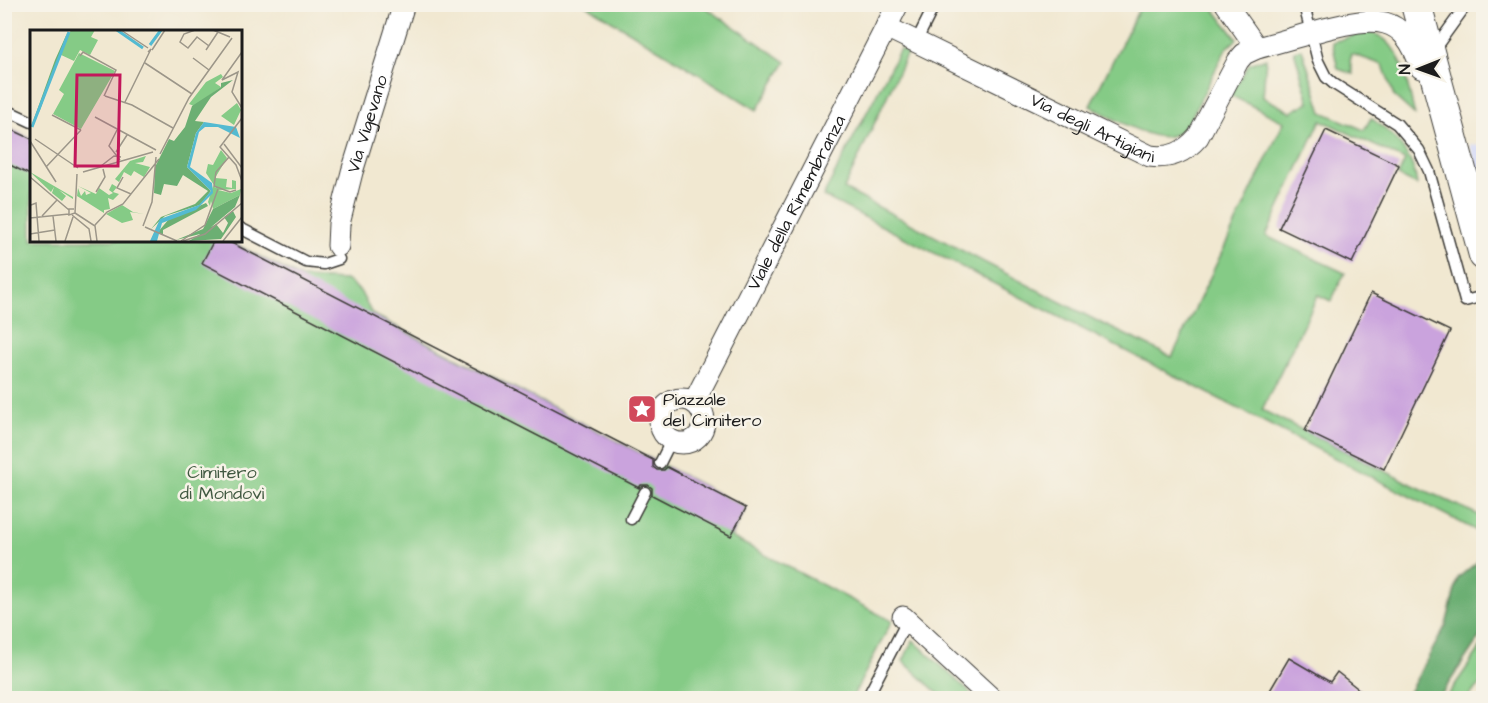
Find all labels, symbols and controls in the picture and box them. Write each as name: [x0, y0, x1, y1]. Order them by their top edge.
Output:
inset map: [30, 30, 242, 242]
north arrow: [1389, 39, 1449, 99]
text: N: [1394, 64, 1416, 74]
street label: Via Vigevano: [340, 72, 394, 176]
street label: Via degli Artigiani: [1026, 87, 1157, 169]
street label: Viale della Rimembranza: [741, 111, 852, 295]
place label: Piazzale del Cimitero: [663, 387, 761, 433]
place icon: Piazzale del Cimitero: [626, 393, 658, 425]
park label: Cimitero di Mondovì: [180, 460, 265, 506]

